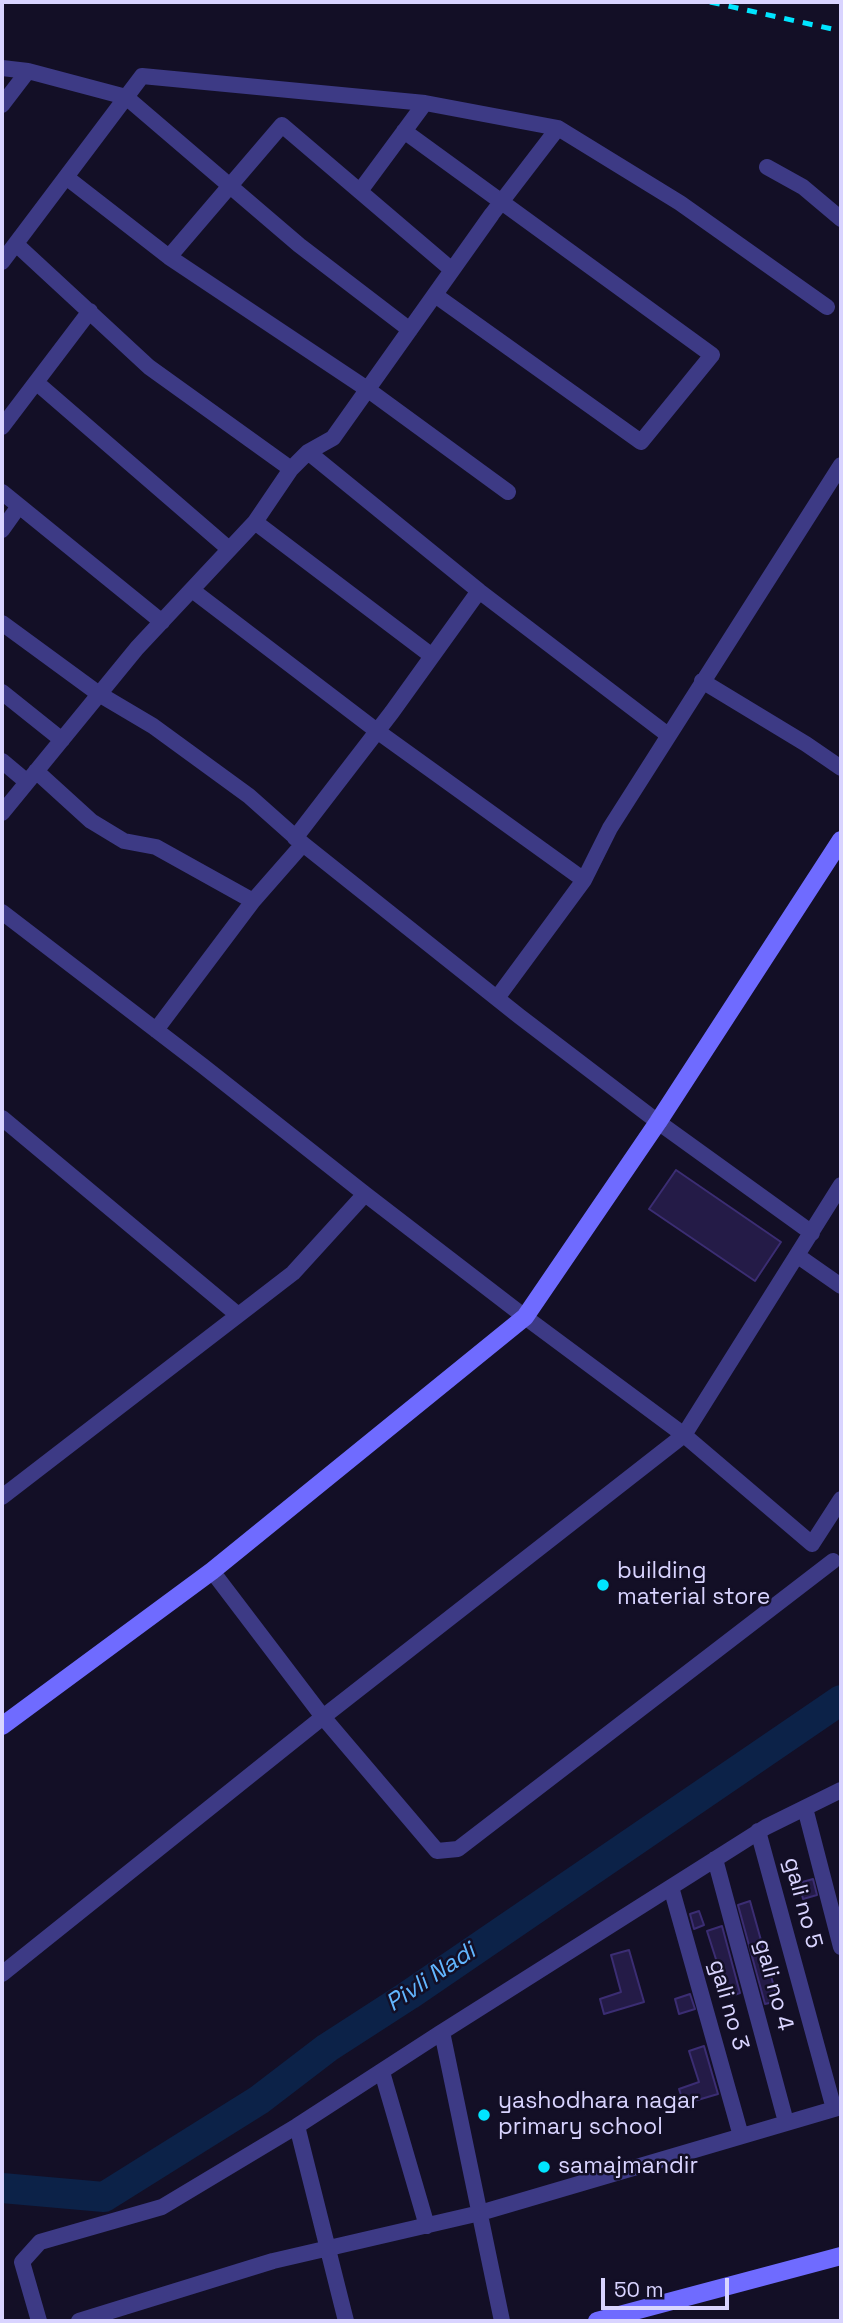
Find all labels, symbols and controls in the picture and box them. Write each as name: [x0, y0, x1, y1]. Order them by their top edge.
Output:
place label: building material store: [617, 1558, 770, 1612]
marker: building material store: [595, 1577, 611, 1593]
street label: gali no 5: [777, 1854, 827, 1952]
street label: gali no 4: [748, 1936, 798, 2034]
water label: Pivli Nadi: [381, 1938, 481, 2018]
street label: gali no 3: [702, 1956, 754, 2054]
place label: yashodhara nagar primary school: [498, 2088, 699, 2142]
marker: yashodhara nagar primary school: [476, 2107, 492, 2123]
place label: samajmandir: [558, 2153, 698, 2181]
marker: samajmandir: [536, 2159, 552, 2175]
scale bar: [605, 2264, 733, 2308]
text: 50 m: [614, 2276, 664, 2303]

